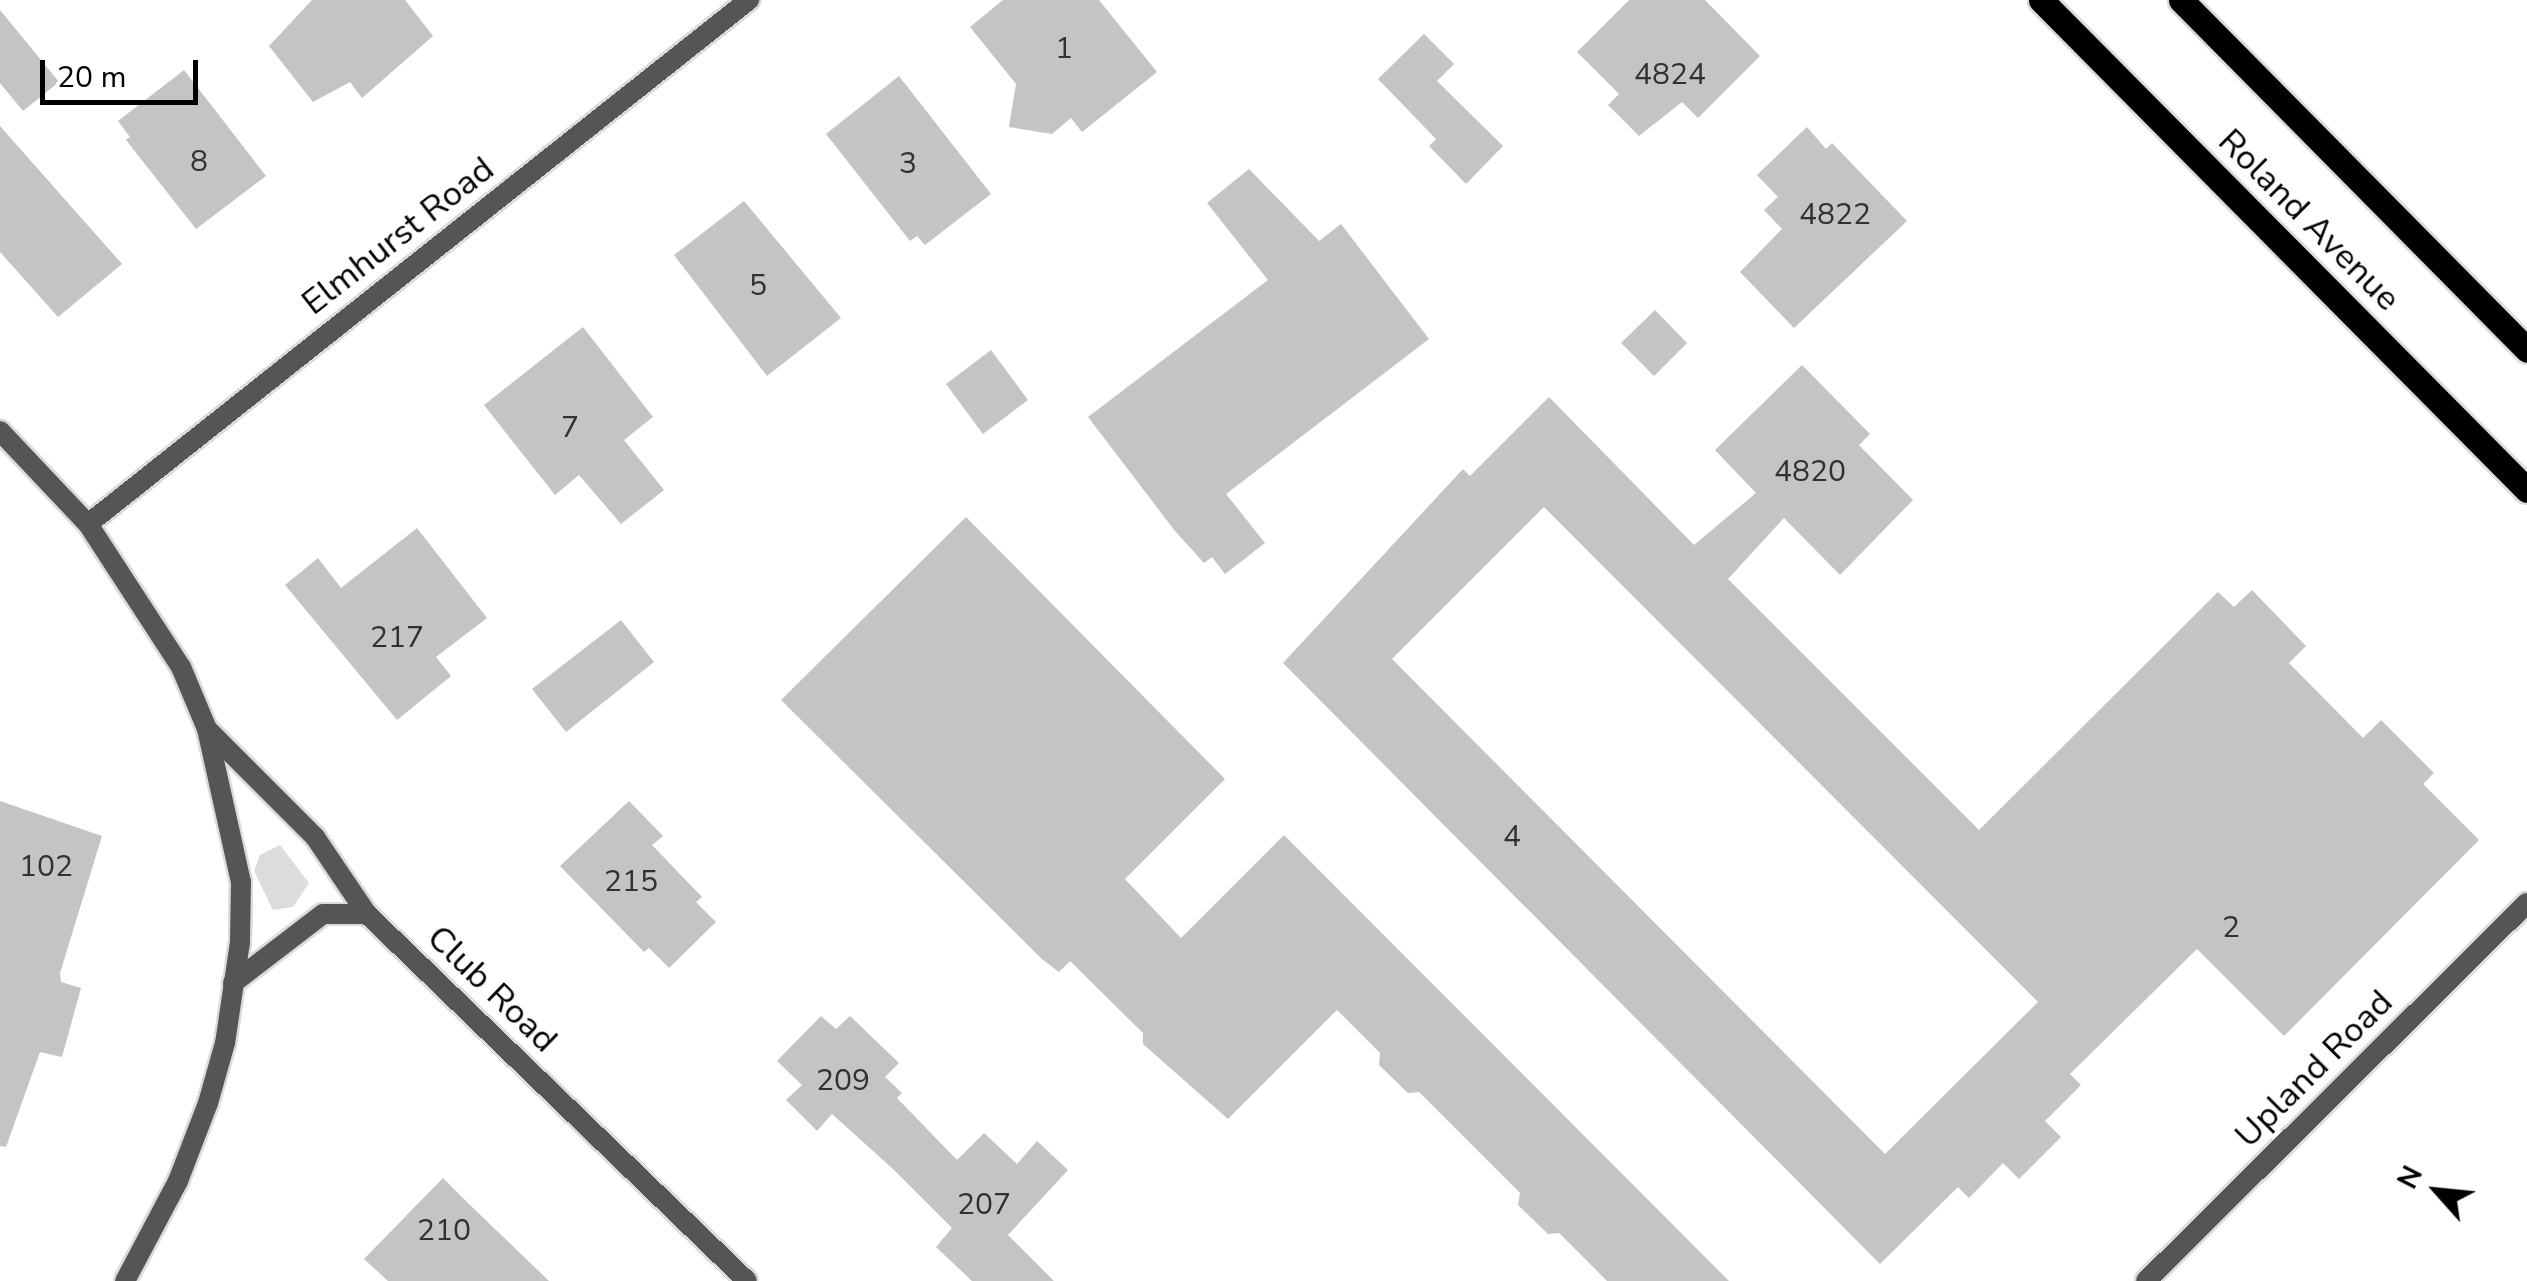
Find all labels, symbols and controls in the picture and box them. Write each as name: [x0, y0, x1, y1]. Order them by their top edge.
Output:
house number: 1: [1055, 31, 1073, 67]
scale bar: [45, 40, 202, 102]
text: 20 m: [57, 57, 126, 98]
house number: 4824: [1634, 57, 1706, 93]
street label: Roland Avenue: [2209, 120, 2409, 320]
house number: 8: [190, 144, 208, 180]
house number: 3: [899, 146, 917, 182]
street label: Elmhurst Road: [294, 148, 502, 324]
house number: 4822: [1799, 197, 1871, 233]
house number: 5: [749, 268, 767, 304]
house number: 7: [561, 410, 579, 446]
house number: 4820: [1774, 454, 1846, 490]
house number: 217: [370, 620, 424, 656]
house number: 4: [1503, 819, 1521, 855]
house number: 102: [19, 849, 73, 885]
house number: 215: [604, 864, 658, 900]
house number: 2: [2222, 910, 2240, 946]
street label: Club Road: [418, 917, 566, 1061]
street label: Upland Road: [2226, 981, 2402, 1157]
house number: 209: [816, 1063, 870, 1099]
north arrow: [2387, 1141, 2487, 1241]
text: N: [2389, 1159, 2432, 1195]
house number: 207: [957, 1187, 1011, 1223]
house number: 210: [417, 1213, 471, 1249]

